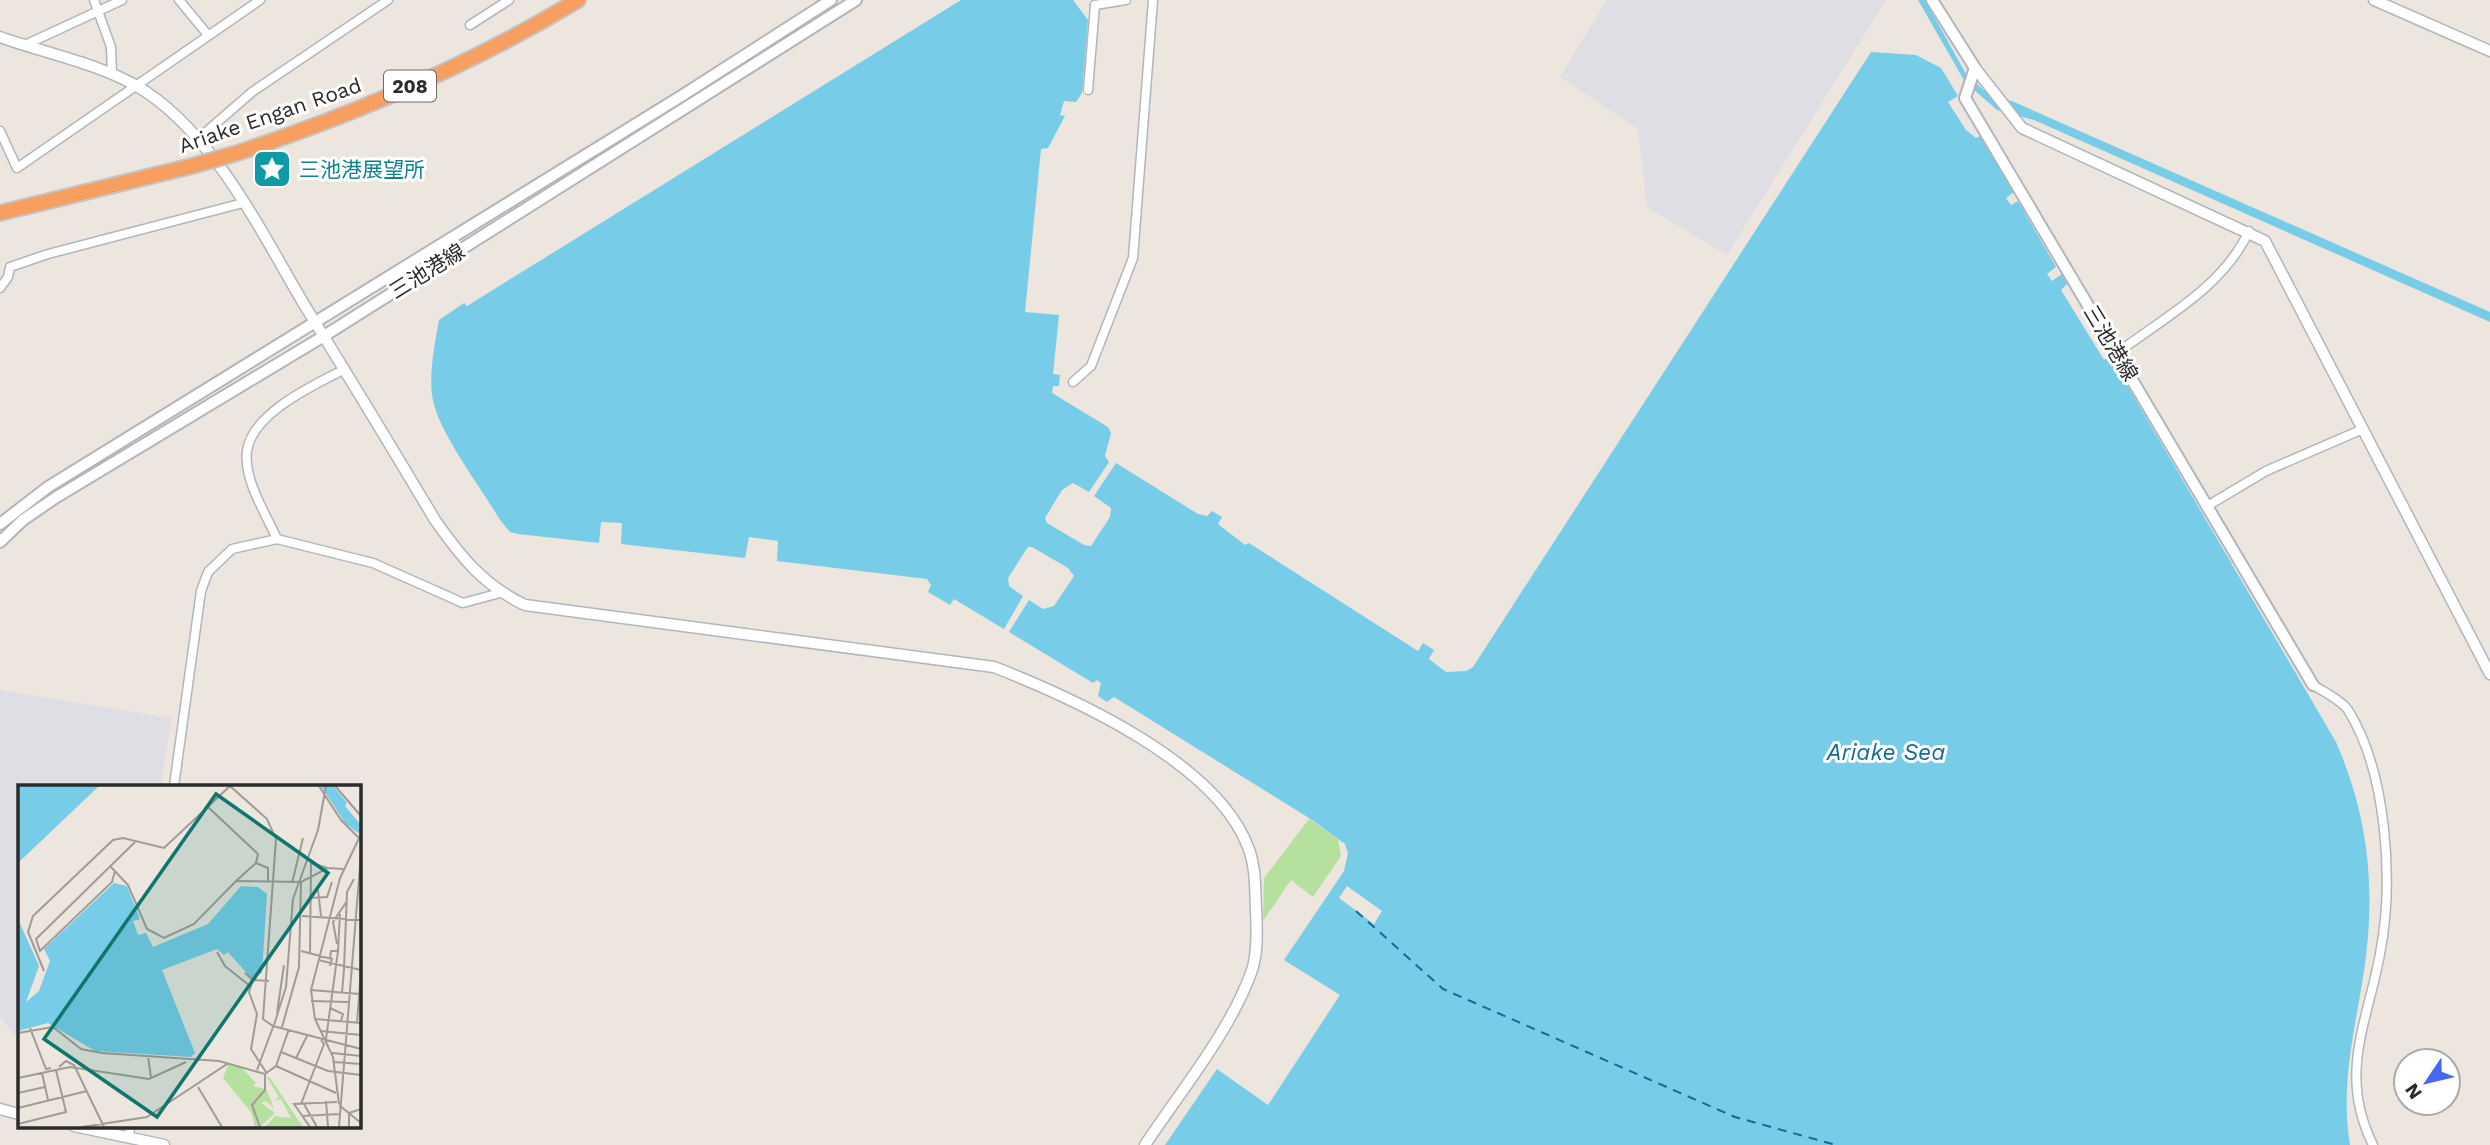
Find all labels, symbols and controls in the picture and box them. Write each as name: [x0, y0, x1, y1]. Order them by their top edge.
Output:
road number: 208: [384, 71, 436, 102]
street label: Ariake Engan Road: [175, 72, 365, 158]
place icon: 三池港展望所: [251, 148, 293, 190]
place label: 三池港展望所: [299, 157, 425, 182]
street label: 三池港線: [385, 238, 469, 304]
street label: 三池港線: [2079, 301, 2143, 385]
water label: Ariake Sea: [1826, 739, 1945, 766]
inset map: [18, 785, 360, 1128]
north arrow: [2392, 1047, 2462, 1117]
text: N: [2400, 1079, 2427, 1104]

